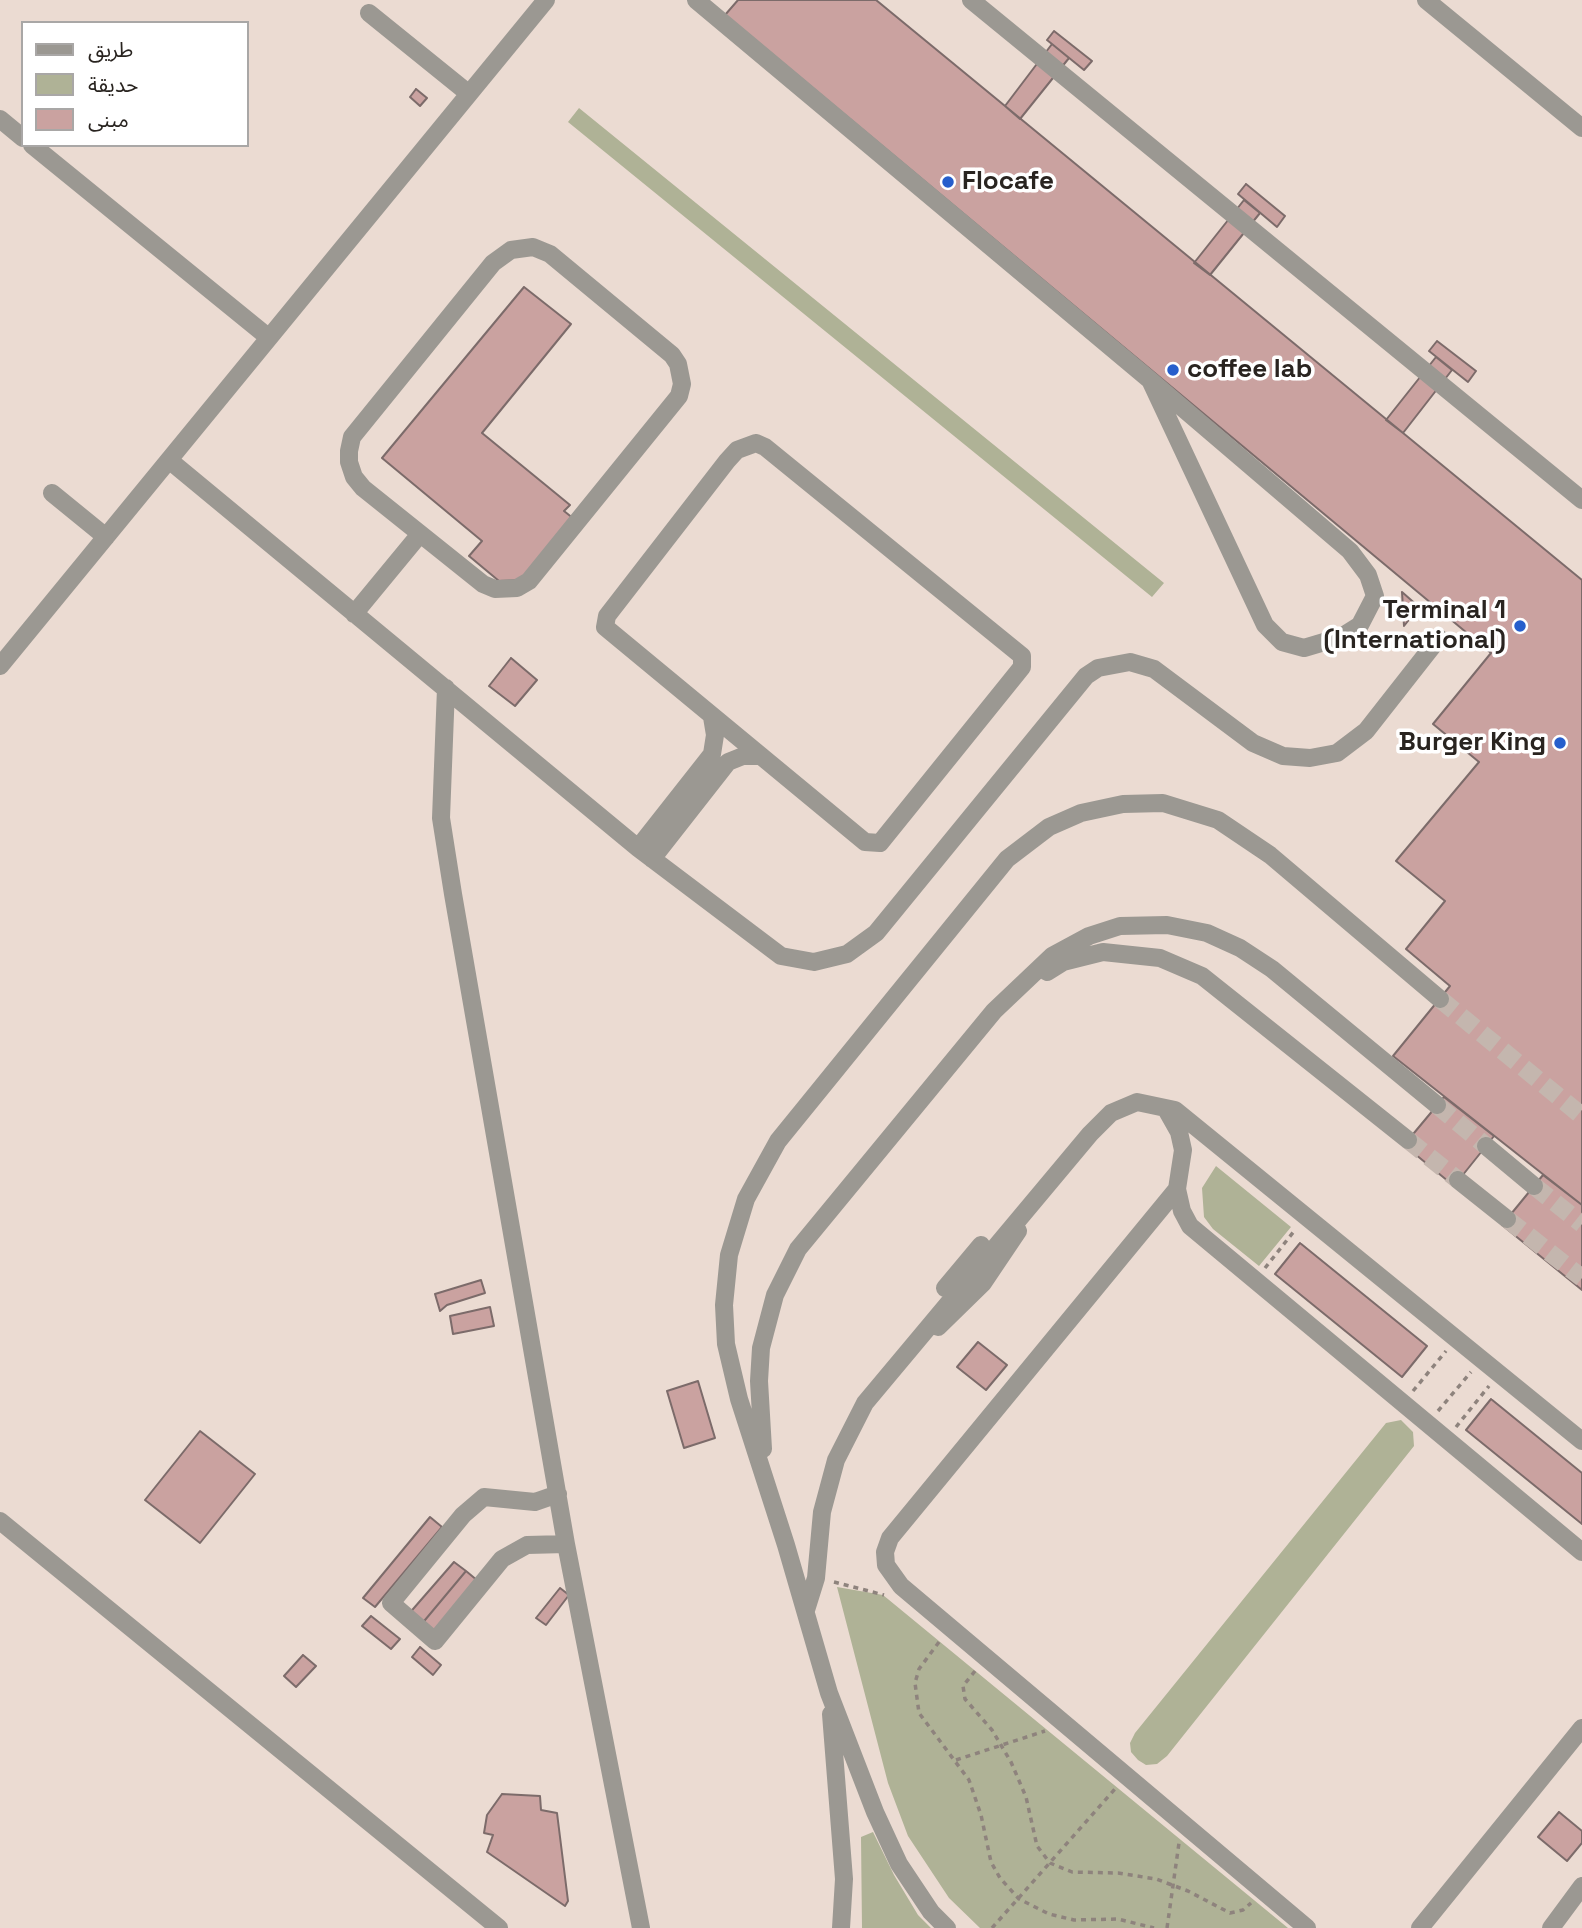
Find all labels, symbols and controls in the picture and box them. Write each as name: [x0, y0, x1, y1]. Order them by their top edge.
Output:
legend: [21, 21, 248, 147]
text: طريق: [88, 36, 133, 63]
text: حديقة: [88, 71, 138, 98]
text: مبنى: [88, 106, 129, 133]
place label: Flocafe: [962, 166, 1054, 198]
marker: Flocafe: [940, 174, 956, 190]
place label: coffee lab: [1187, 354, 1312, 386]
marker: coffee lab: [1165, 362, 1181, 378]
place label: Terminal 1 (International): [1324, 595, 1506, 656]
marker: Terminal 1 (International): [1512, 618, 1528, 634]
place label: Burger King: [1399, 727, 1546, 759]
marker: Burger King: [1552, 735, 1568, 751]

